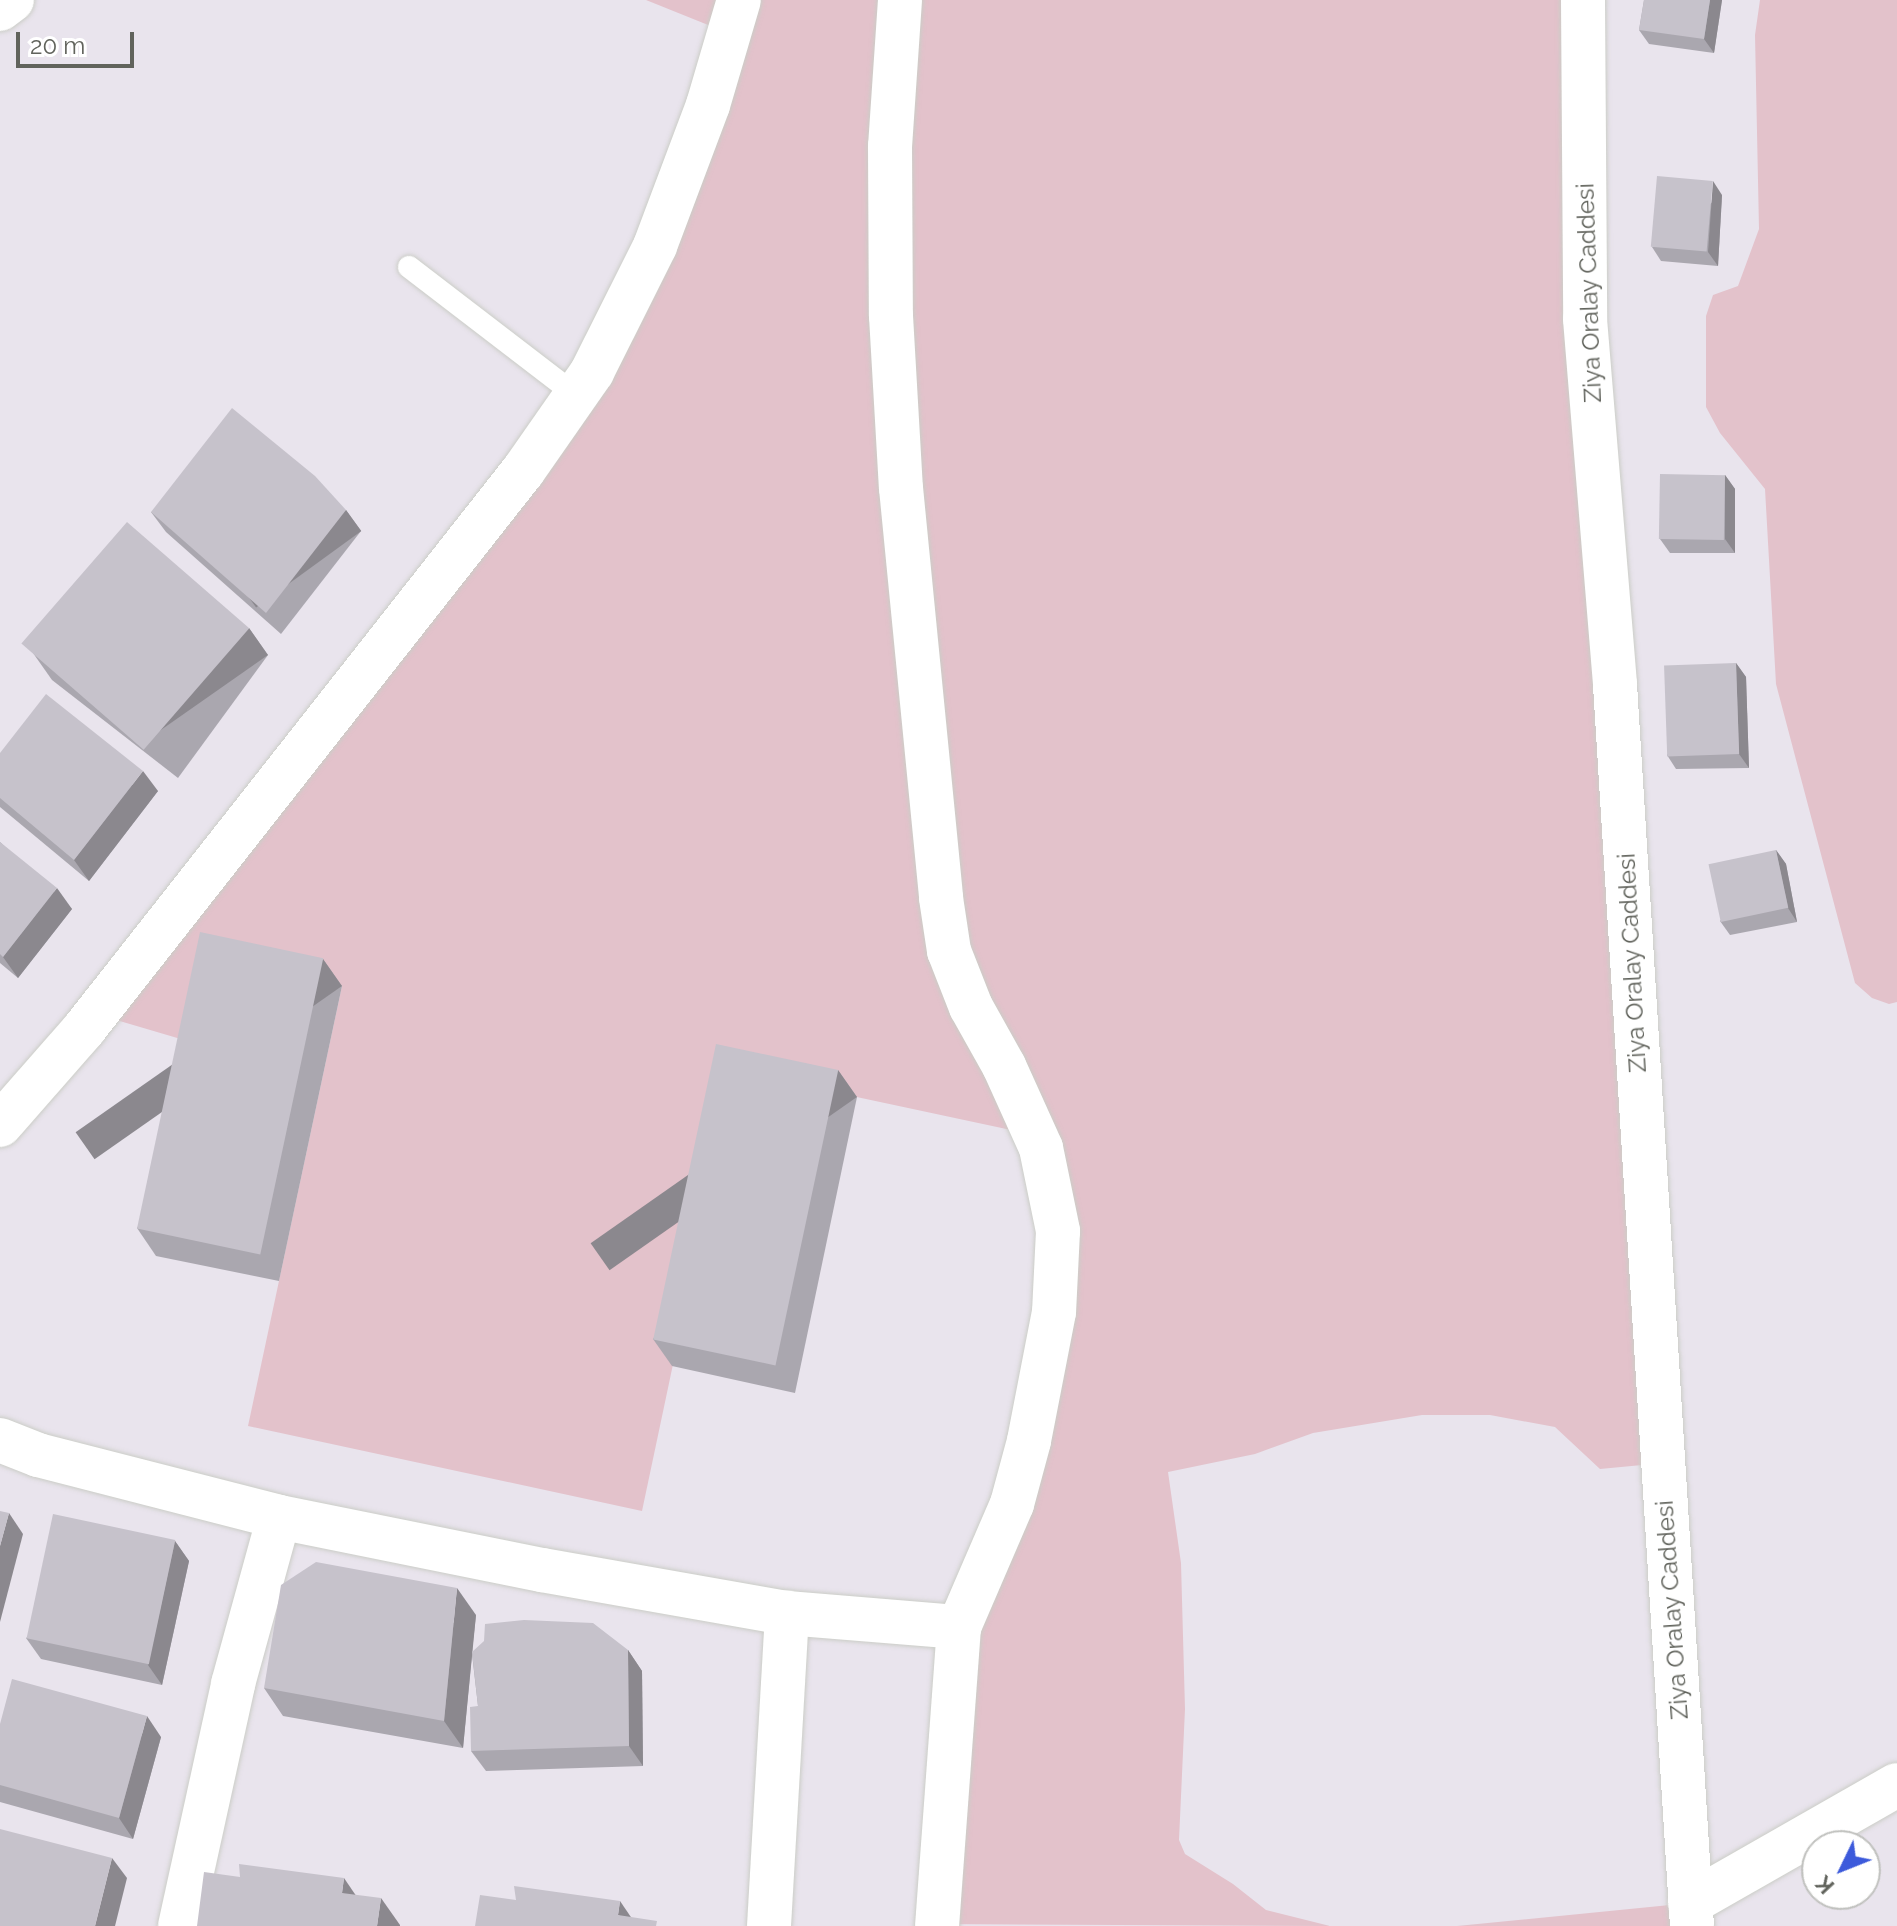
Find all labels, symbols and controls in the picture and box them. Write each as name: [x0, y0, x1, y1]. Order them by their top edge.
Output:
scale bar: [20, 16, 138, 66]
text: 20 m: [30, 31, 85, 60]
street label: Ziya Oralay Caddesi: [1571, 182, 1607, 404]
street label: Ziya Oralay Caddesi: [1612, 852, 1652, 1074]
street label: Ziya Oralay Caddesi: [1650, 1499, 1694, 1721]
north arrow: [1801, 1830, 1881, 1910]
text: K: [1810, 1871, 1839, 1899]

